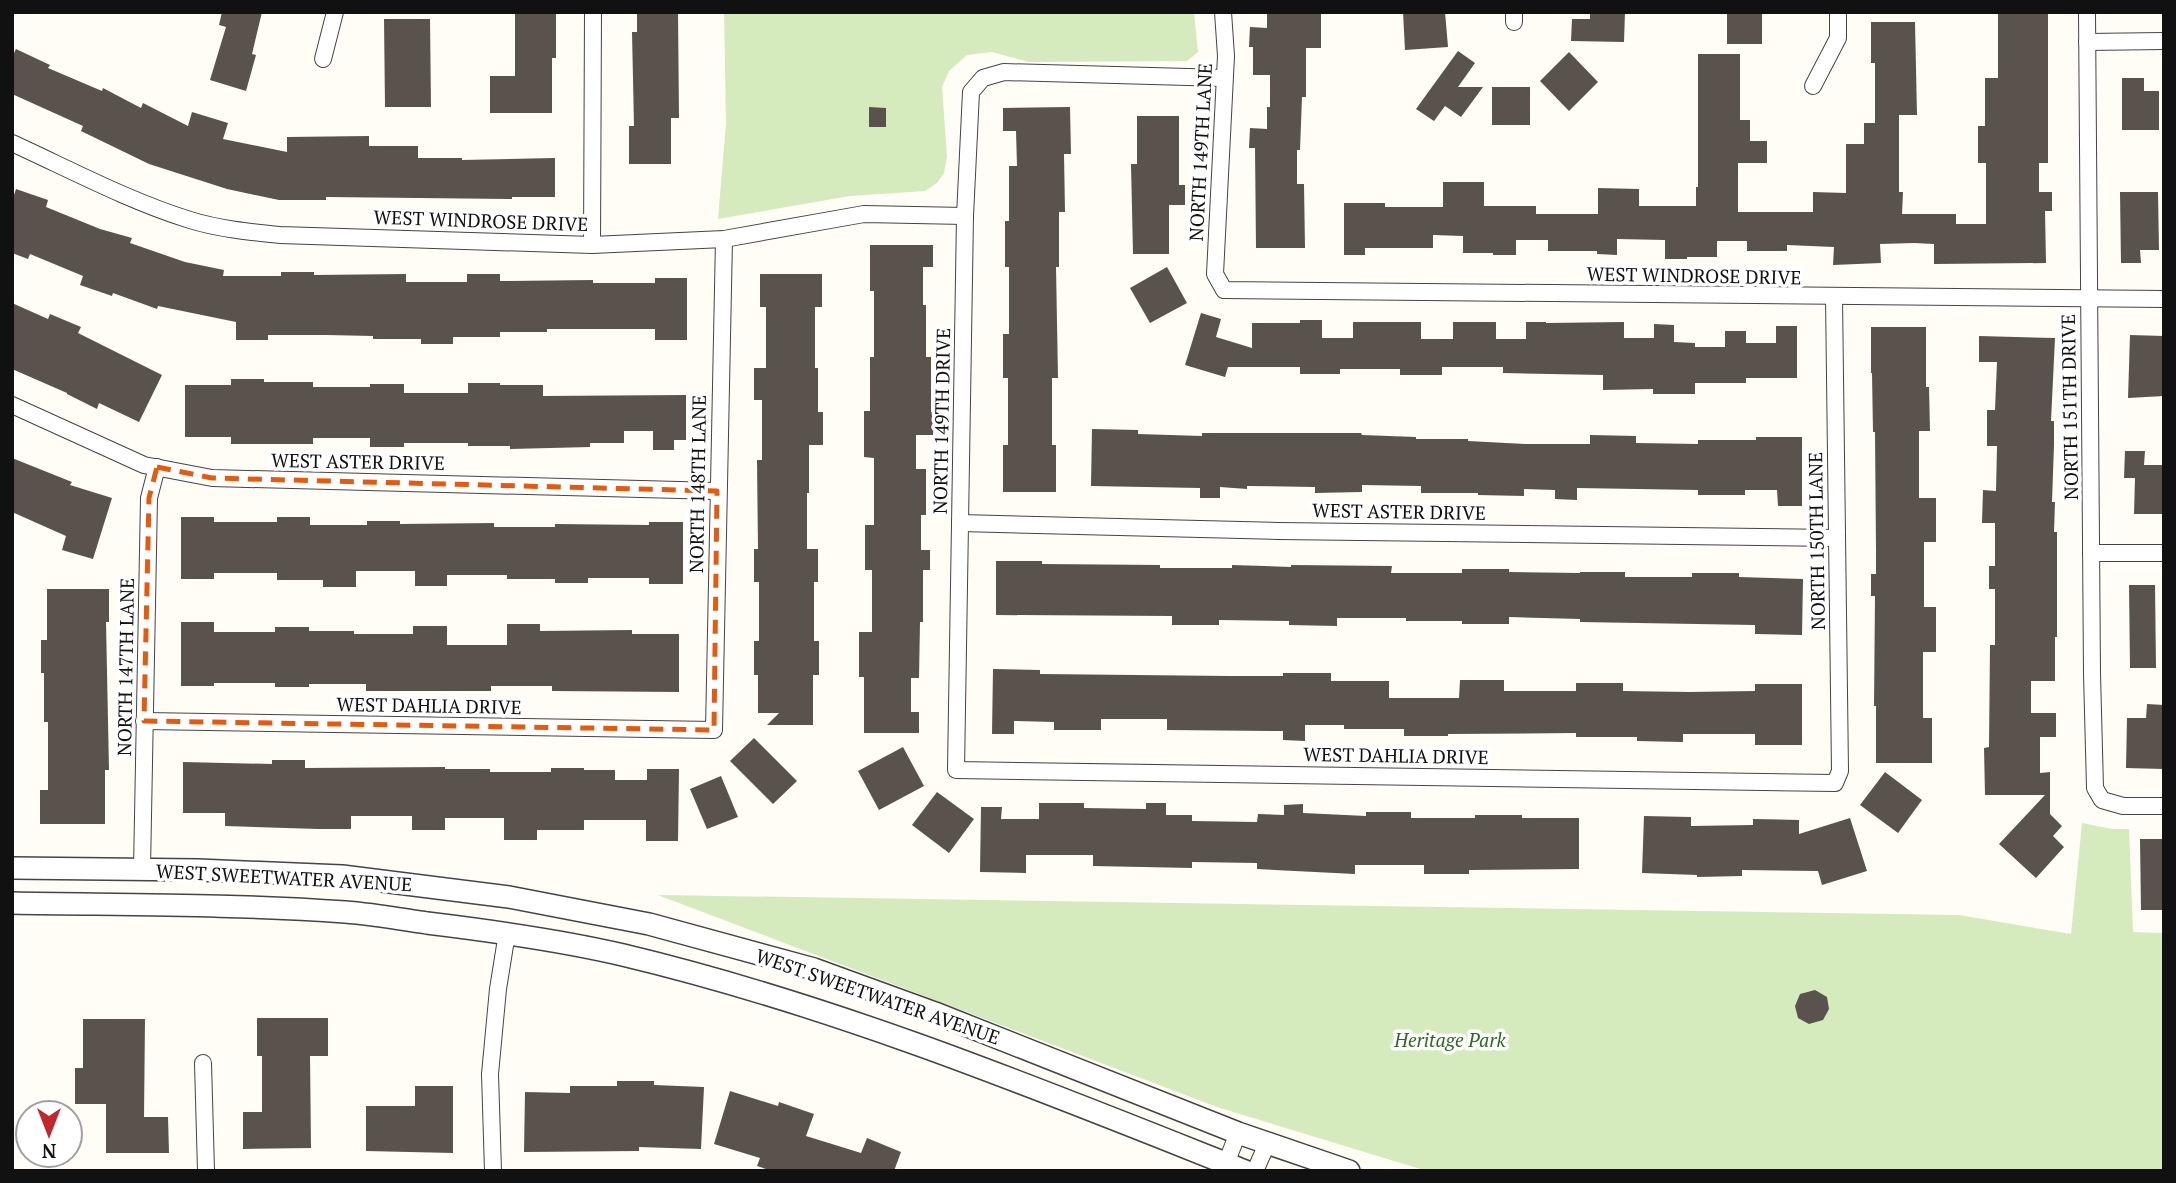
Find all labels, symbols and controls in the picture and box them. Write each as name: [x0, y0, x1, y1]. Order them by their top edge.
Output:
street label: NORTH 149TH LANE: [1183, 62, 1217, 242]
street label: WEST WINDROSE DRIVE: [373, 204, 589, 236]
street label: WEST WINDROSE DRIVE: [1586, 261, 1802, 289]
street label: NORTH 151TH DRIVE: [2055, 314, 2083, 500]
street label: NORTH 149TH DRIVE: [927, 328, 955, 514]
street label: NORTH 148TH LANE: [683, 395, 711, 573]
street label: WEST ASTER DRIVE: [271, 447, 445, 475]
street label: NORTH 150TH LANE: [1802, 452, 1830, 630]
street label: WEST ASTER DRIVE: [1312, 497, 1486, 525]
street label: NORTH 147TH LANE: [111, 578, 139, 756]
street label: WEST DAHLIA DRIVE: [336, 691, 522, 719]
street label: WEST DAHLIA DRIVE: [1303, 741, 1489, 769]
street label: WEST SWEETWATER AVENUE: [155, 858, 413, 896]
street label: WEST SWEETWATER AVENUE: [753, 942, 1003, 1050]
park label: Heritage Park: [1393, 1027, 1507, 1052]
north arrow: [14, 1099, 84, 1169]
text: N: [41, 1139, 56, 1164]

